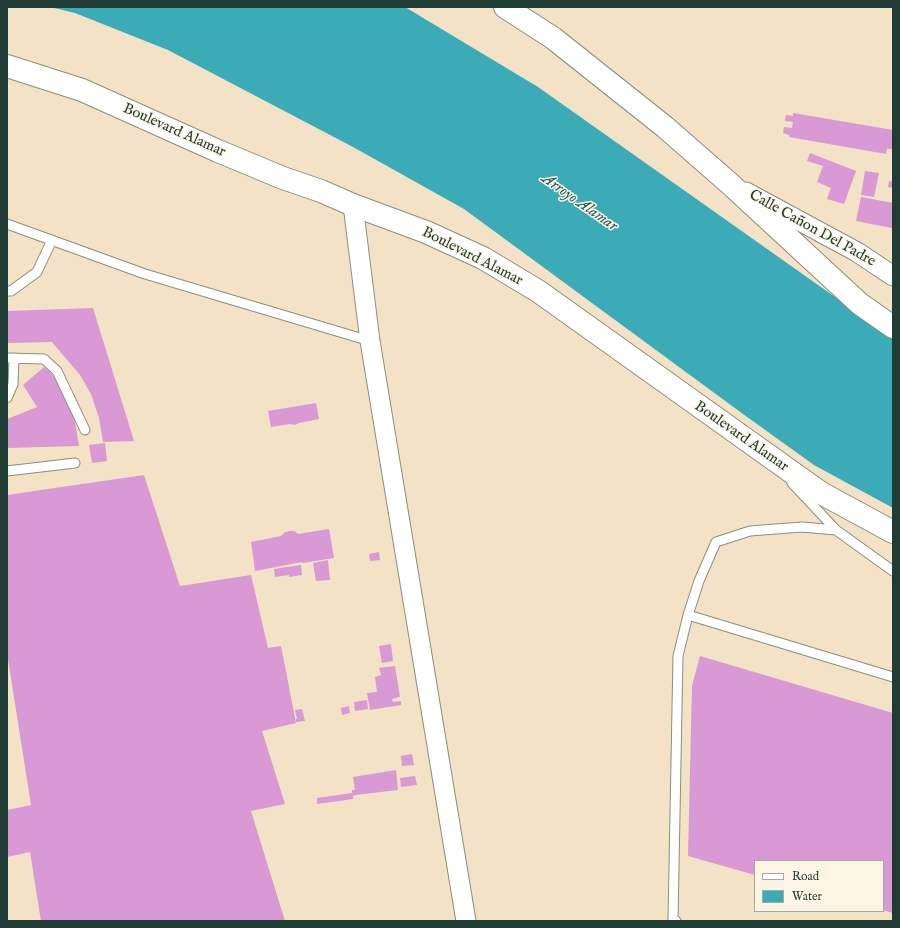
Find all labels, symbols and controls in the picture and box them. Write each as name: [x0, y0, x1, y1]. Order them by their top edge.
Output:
street label: Boulevard Alamar: [120, 100, 228, 162]
water label: Arroyo Alamar: [537, 170, 621, 236]
street label: Calle Cañon Del Padre: [746, 187, 878, 271]
street label: Boulevard Alamar: [419, 224, 525, 290]
street label: Boulevard Alamar: [690, 398, 792, 476]
legend: [754, 860, 884, 912]
text: Road: [792, 869, 819, 884]
text: Water: [792, 889, 822, 904]

